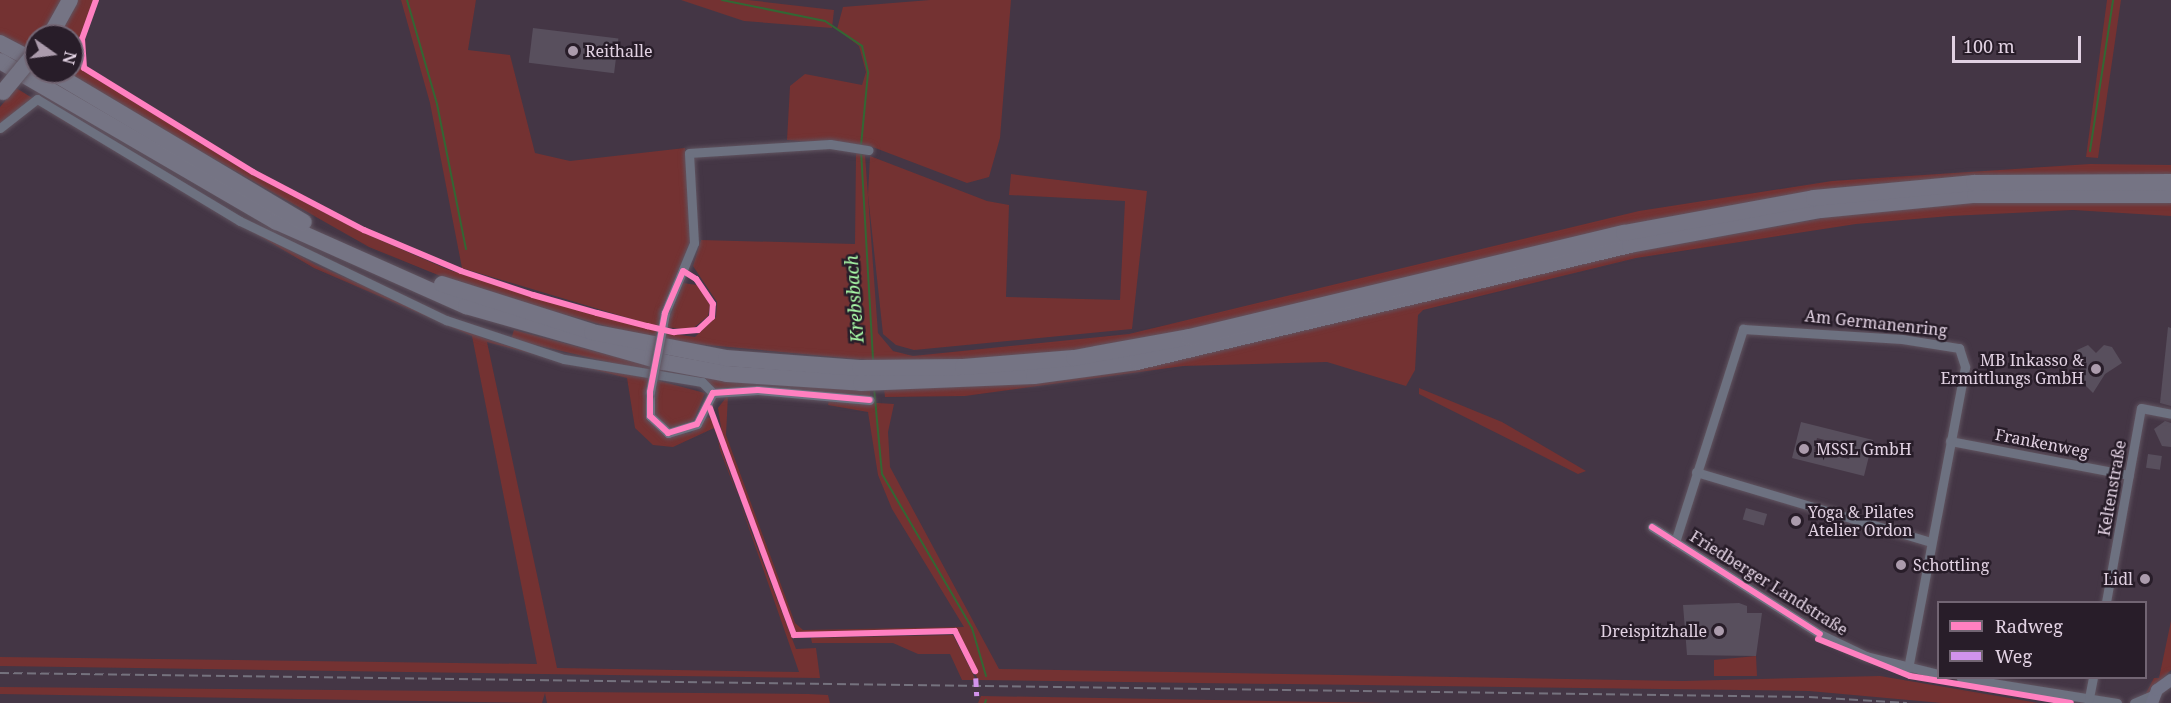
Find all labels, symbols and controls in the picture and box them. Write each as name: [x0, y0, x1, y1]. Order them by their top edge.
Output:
north arrow: [24, 24, 84, 84]
scale bar: [1955, 24, 2084, 62]
text: 100 m: [1963, 34, 2015, 58]
place label: Reithalle: [585, 41, 652, 61]
marker: Reithalle: [566, 44, 580, 58]
text: N: [57, 49, 82, 67]
water label: Krebsbach: [840, 254, 868, 344]
street label: Am Germanenring: [1804, 306, 1948, 340]
place label: MB Inkasso & Ermittlungs GmbH: [1941, 350, 2084, 388]
marker: MB Inkasso & Ermittlungs GmbH: [2089, 362, 2103, 376]
street label: Frankenweg: [1994, 425, 2090, 461]
place label: MSSL GmbH: [1816, 439, 1912, 459]
street label: Keltenstraße: [2094, 439, 2130, 537]
marker: MSSL GmbH: [1797, 442, 1811, 456]
place label: Yoga & Pilates Atelier Ordon: [1808, 502, 1914, 540]
marker: Yoga & Pilates Atelier Ordon: [1789, 514, 1803, 528]
street label: Friedberger Landstraße: [1687, 527, 1851, 639]
place label: Schottling: [1913, 555, 1989, 575]
marker: Schottling: [1894, 558, 1908, 572]
place label: Lidl: [2103, 569, 2133, 589]
marker: Lidl: [2138, 572, 2152, 586]
legend: [1937, 601, 2147, 679]
text: Radweg: [1995, 614, 2063, 638]
place label: Dreispitzhalle: [1601, 621, 1707, 641]
marker: Dreispitzhalle: [1712, 624, 1726, 638]
text: Weg: [1995, 644, 2032, 668]

